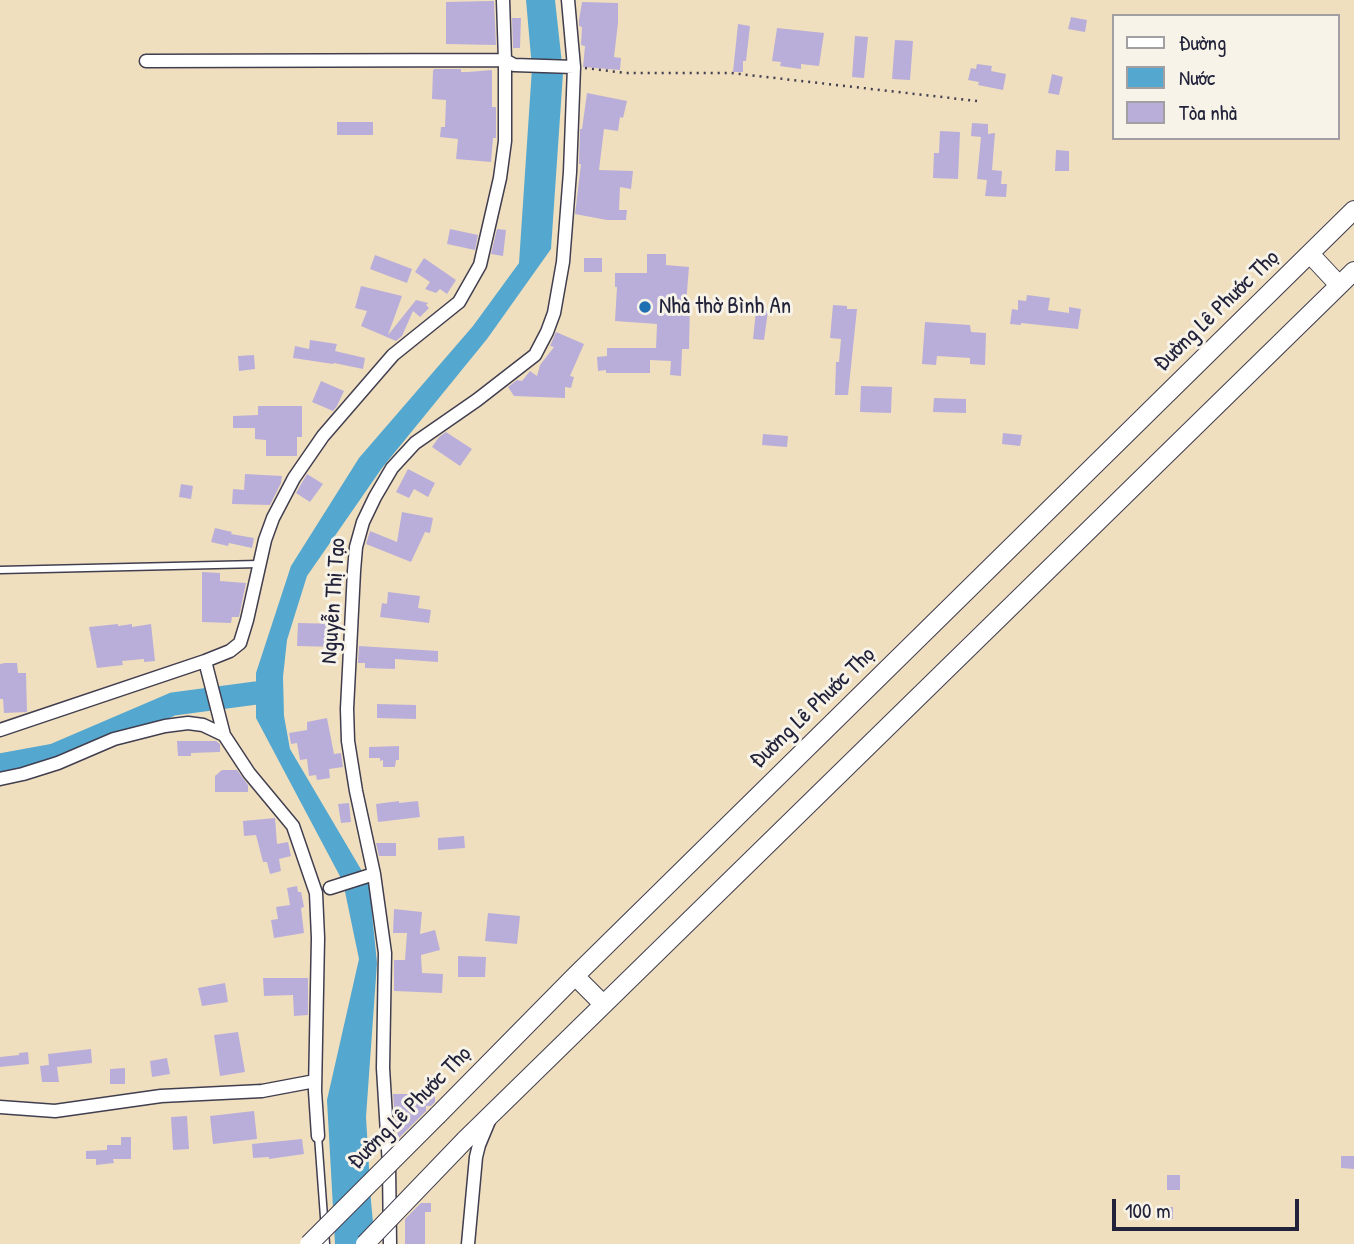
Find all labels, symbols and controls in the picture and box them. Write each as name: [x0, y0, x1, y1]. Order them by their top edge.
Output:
legend: [1112, 14, 1340, 140]
text: Đường: [1179, 28, 1226, 57]
text: Nước: [1179, 63, 1215, 92]
text: Tòa nhà: [1179, 98, 1237, 127]
street label: Đường Lê Phước Thọ: [1149, 244, 1285, 378]
place label: Nhà thờ Bình An: [659, 293, 791, 321]
marker: Nhà thờ Bình An: [637, 299, 653, 315]
street label: Nguyễn Thị Tạo: [316, 537, 352, 665]
street label: Đường Lê Phước Thọ: [745, 641, 881, 775]
street label: Đường Lê Phước Thọ: [343, 1041, 477, 1175]
scale bar: [1116, 1184, 1303, 1228]
text: 100 m: [1125, 1196, 1171, 1225]

